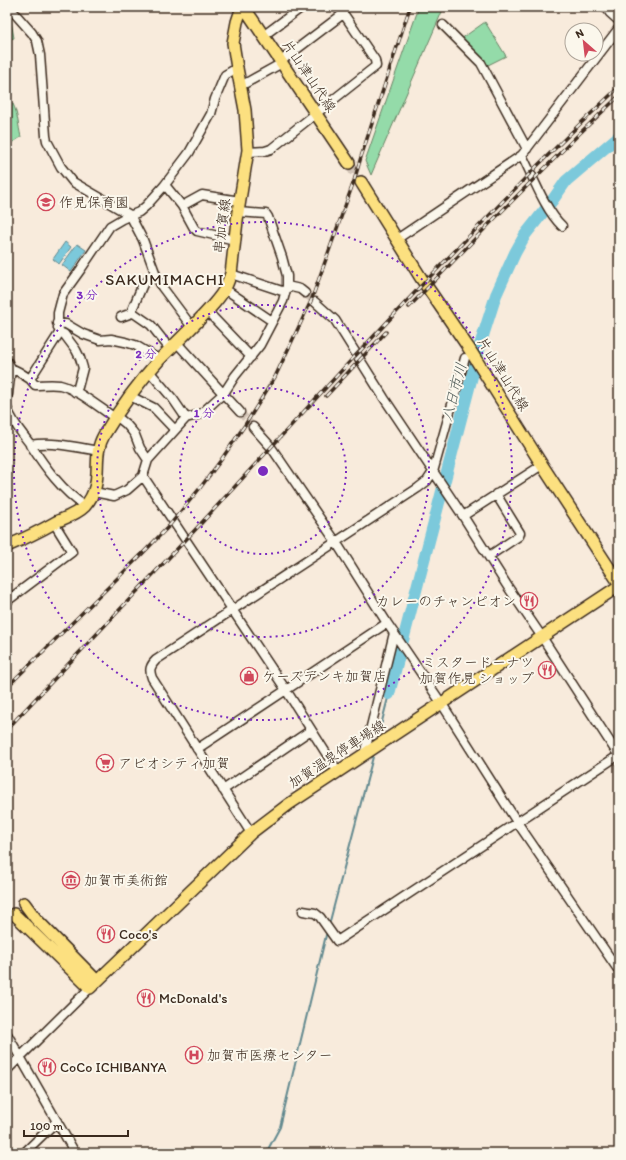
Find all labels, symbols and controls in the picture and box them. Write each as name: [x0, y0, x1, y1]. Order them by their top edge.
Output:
north arrow: [564, 22, 604, 62]
text: N: [573, 26, 586, 41]
street label: 片山津山代線: [278, 36, 340, 116]
school or university icon: 作見保育園: [36, 192, 56, 212]
place label: 作見保育園: [59, 194, 129, 211]
street label: 串加賀線: [210, 197, 234, 255]
district label: SAKUMIMACHI: [105, 270, 225, 289]
text: 3 分: [76, 288, 98, 302]
street label: 片山津山代線: [474, 334, 532, 414]
text: 2 分: [135, 347, 157, 361]
water label: 八日市川: [438, 361, 470, 423]
text: 1 分: [194, 406, 214, 420]
centre of rings: [256, 464, 270, 478]
restaurant icon: カレーのチャンピオン: [519, 591, 539, 611]
place label: カレーのチャンピオン: [376, 593, 516, 610]
place label: ミスタードーナツ 加賀作見 ショップ: [419, 654, 534, 687]
restaurant icon: ミスタードーナツ 加賀作見 ショップ: [537, 660, 557, 680]
shop icon: ケーズデンキ加賀店: [239, 666, 259, 686]
place label: ケーズデンキ加賀店: [262, 668, 387, 685]
street label: 加賀温泉停車場線: [285, 716, 389, 792]
supermarket icon: アビオシティ加賀: [95, 753, 115, 773]
place label: アビオシティ加賀: [118, 755, 230, 772]
museum icon: 加賀市美術館: [61, 870, 81, 890]
place label: 加賀市美術館: [84, 872, 168, 889]
restaurant icon: Coco's: [96, 924, 116, 944]
place label: Coco's: [119, 926, 158, 943]
restaurant icon: McDonald's: [136, 988, 156, 1008]
place label: McDonald's: [159, 990, 228, 1007]
hospital icon: 加賀市医療センター: [184, 1045, 204, 1065]
place label: 加賀市医療センター: [207, 1047, 332, 1064]
restaurant icon: CoCo ICHIBANYA: [37, 1057, 57, 1077]
place label: CoCo ICHIBANYA: [60, 1059, 166, 1076]
scale bar: [24, 1112, 128, 1138]
text: 100 m: [30, 1119, 63, 1133]

